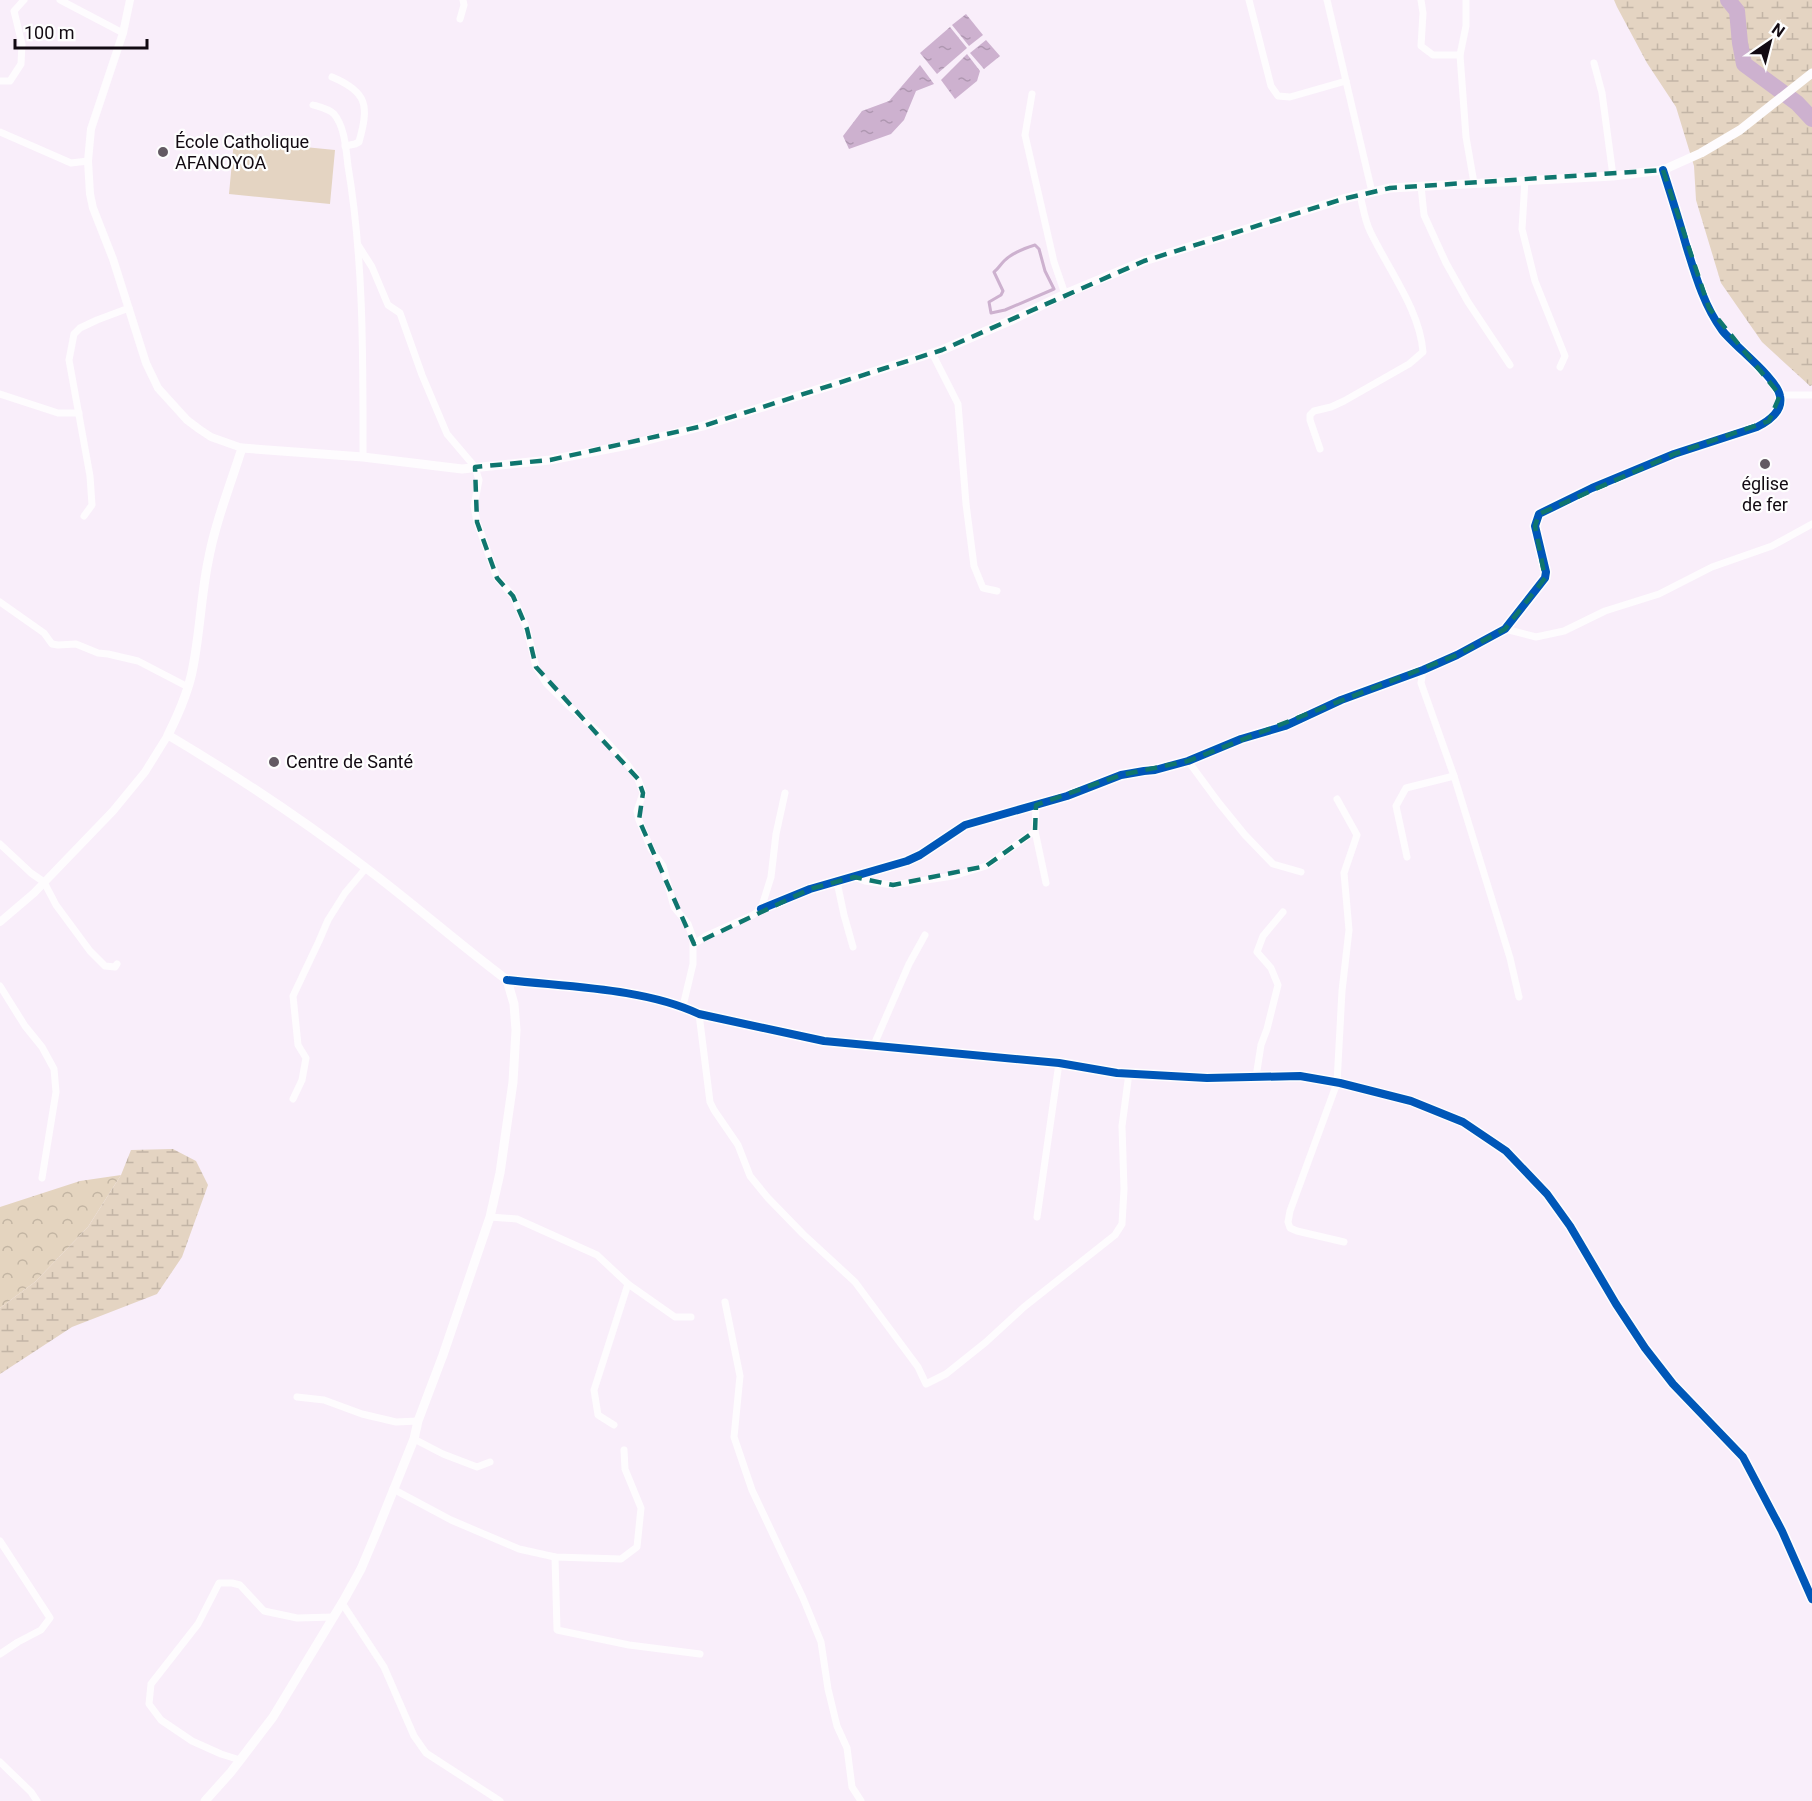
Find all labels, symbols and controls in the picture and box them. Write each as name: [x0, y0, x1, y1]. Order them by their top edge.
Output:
scale bar: [15, 12, 147, 50]
north arrow: [1740, 12, 1800, 72]
text: N: [1768, 19, 1788, 41]
text: 100 m: [24, 22, 75, 43]
place label: École Catholique AFANOYOA: [175, 131, 309, 173]
marker: École Catholique AFANOYOA: [156, 145, 170, 159]
marker: église de fer: [1758, 457, 1772, 471]
place label: église de fer: [1741, 473, 1789, 515]
place label: Centre de Santé: [286, 751, 413, 772]
marker: Centre de Santé: [267, 755, 281, 769]

